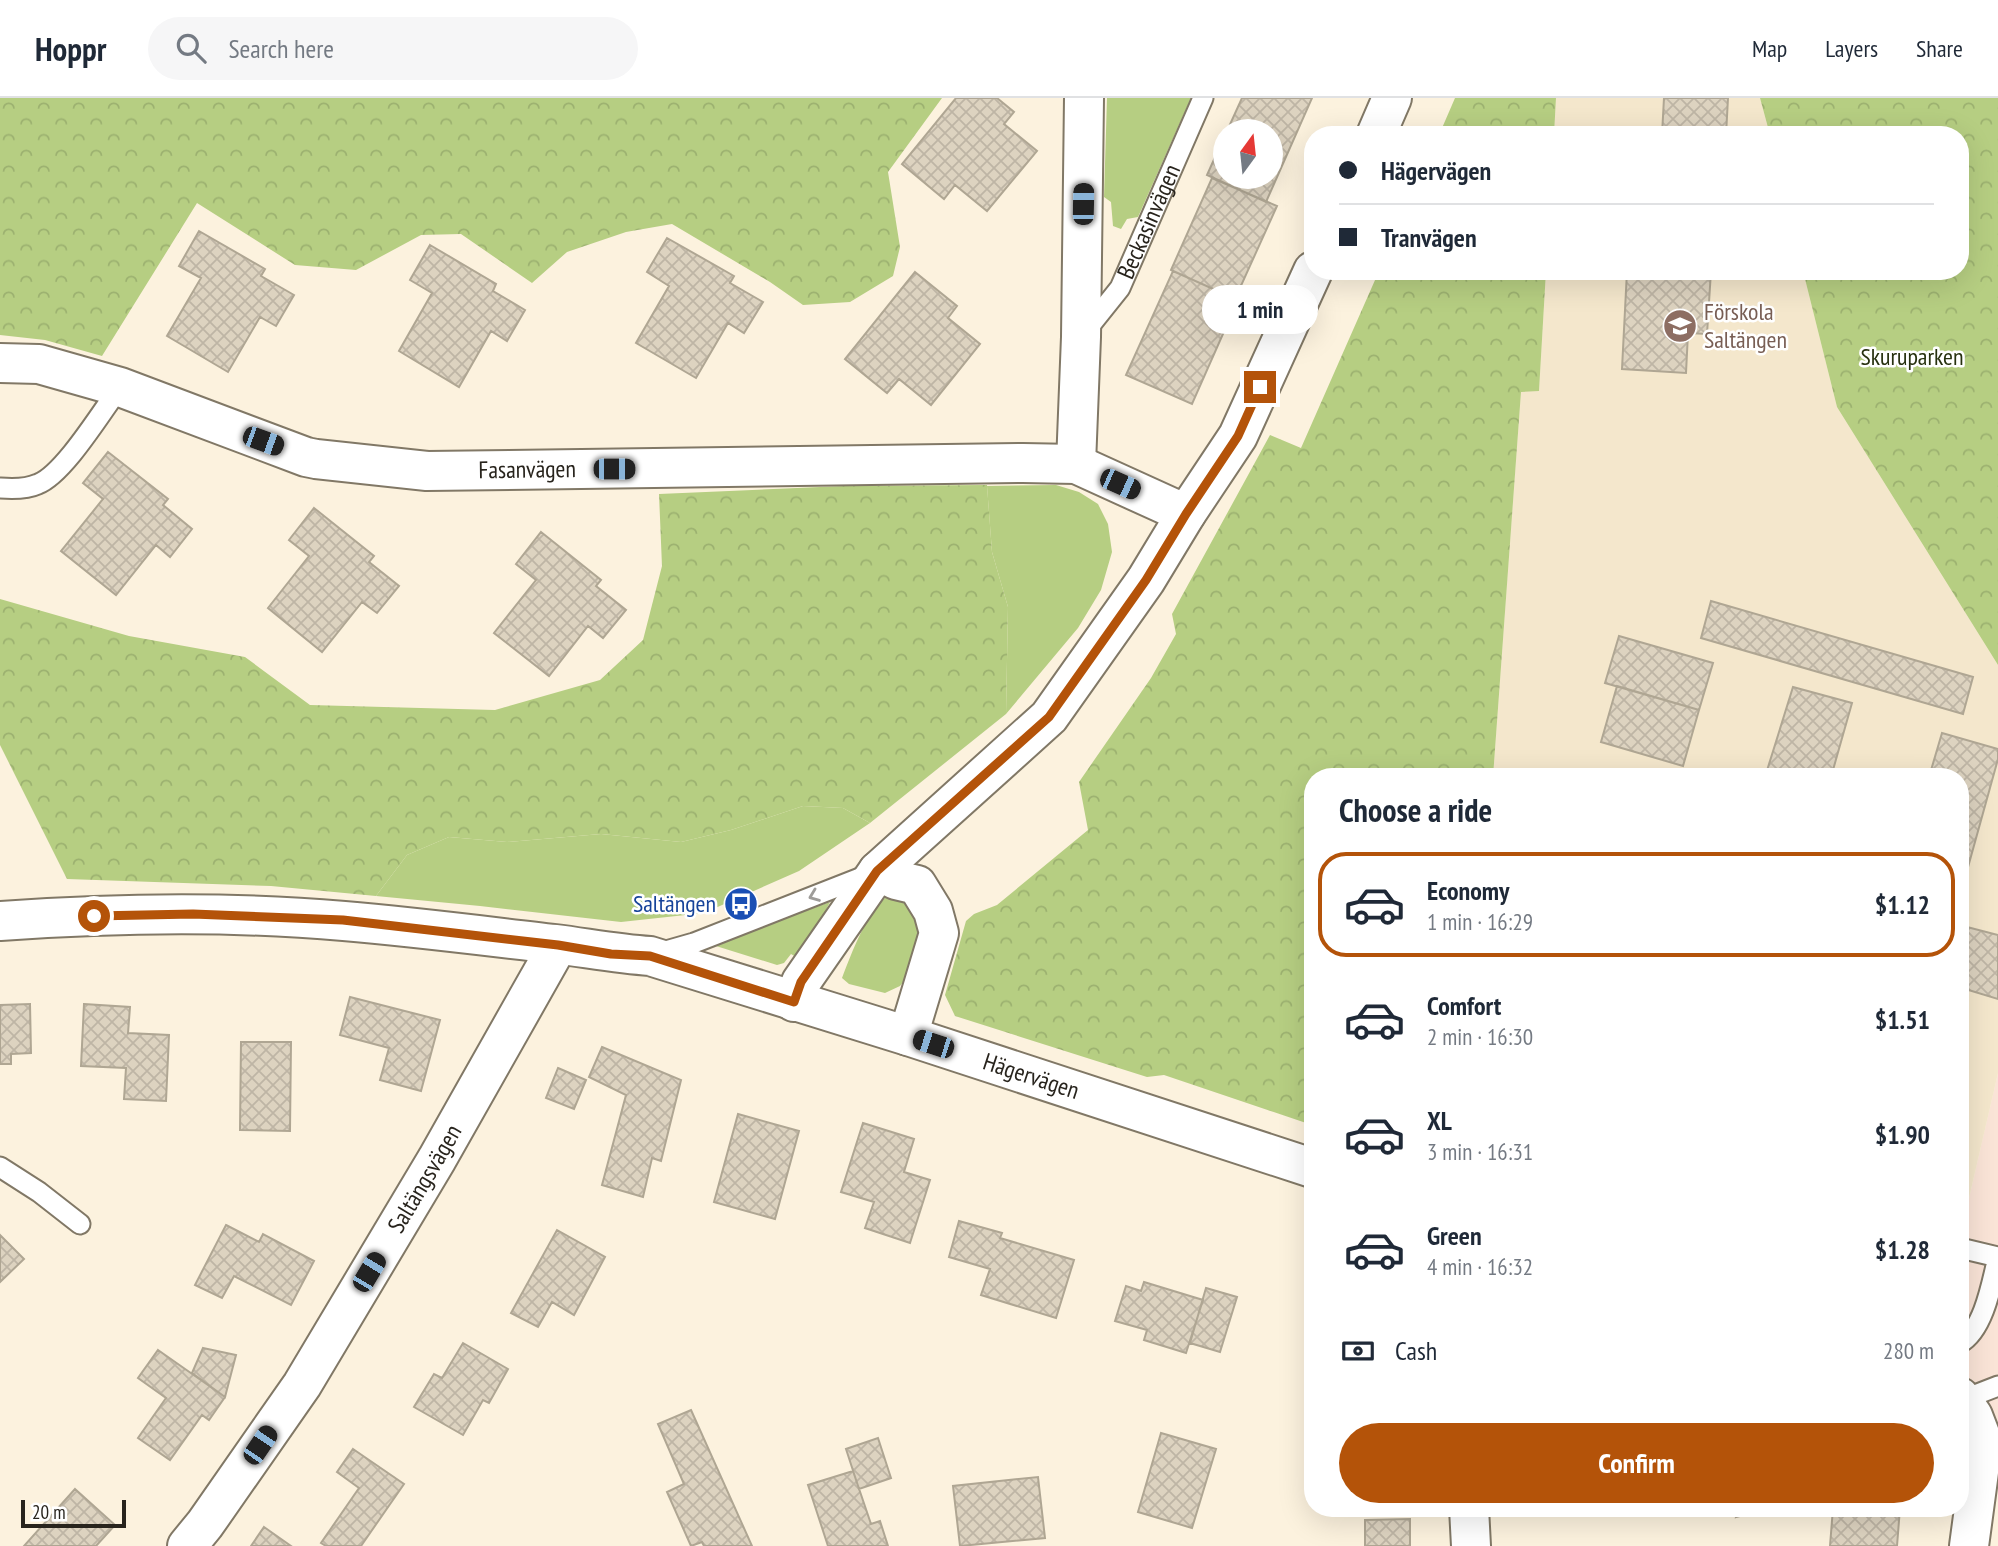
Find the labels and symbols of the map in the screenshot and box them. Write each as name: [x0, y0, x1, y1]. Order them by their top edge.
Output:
north arrow: [1213, 119, 1283, 189]
street label: Beckasinvägen: [1110, 159, 1187, 284]
car: [1073, 183, 1094, 225]
callout: 1 min: [1202, 286, 1318, 334]
place label: Förskola Saltängen: [1704, 296, 1787, 355]
school or university icon: Förskola Saltängen: [1661, 307, 1699, 345]
park label: Skuruparken: [1860, 341, 1964, 372]
route end: [1244, 371, 1276, 403]
car: [240, 424, 287, 458]
street label: Fasanvägen: [478, 453, 576, 485]
car: [594, 459, 636, 480]
car: [1097, 466, 1144, 502]
bus stop icon: Saltängen: [722, 885, 760, 923]
place label: Saltängen: [633, 888, 716, 919]
one-way arrow: [809, 888, 821, 902]
route start: [78, 900, 110, 932]
car: [910, 1028, 957, 1060]
street label: Hägervägen: [979, 1046, 1083, 1106]
street label: Saltängsvägen: [380, 1119, 468, 1238]
car: [350, 1249, 389, 1295]
car: [240, 1422, 281, 1468]
scale bar: [21, 1497, 126, 1529]

